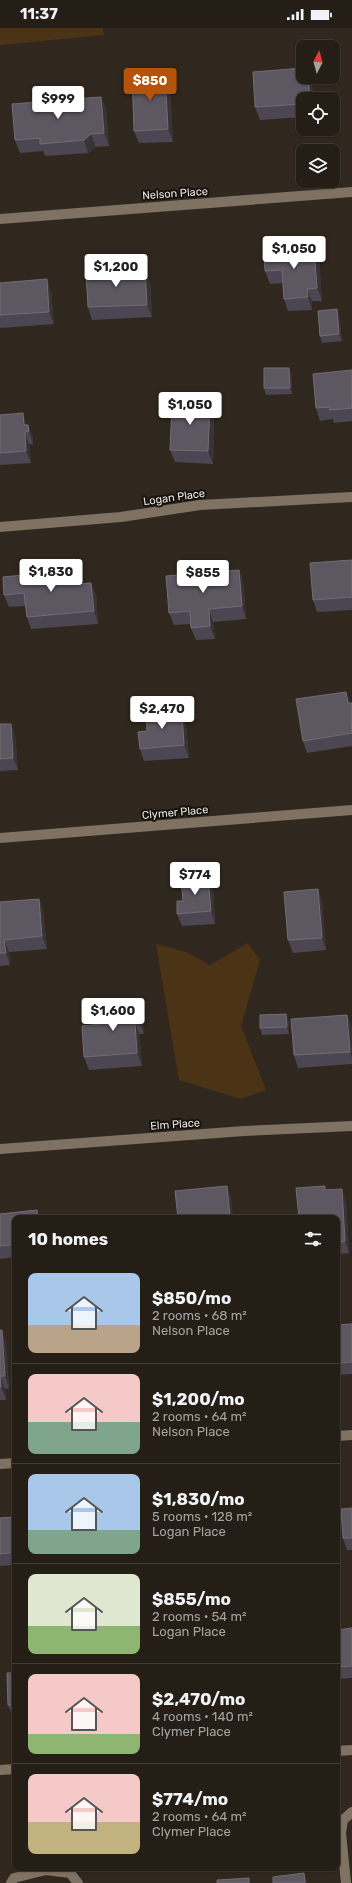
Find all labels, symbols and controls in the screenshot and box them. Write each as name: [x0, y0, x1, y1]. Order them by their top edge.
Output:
text: 11:37: [20, 5, 58, 23]
north arrow: [296, 40, 340, 84]
map controls: [296, 40, 340, 188]
pin: $850: [126, 68, 174, 102]
text: $850: [133, 73, 167, 88]
pin: $999: [34, 86, 82, 120]
text: $999: [41, 91, 75, 106]
button: locate: [296, 92, 340, 136]
button: layers: [296, 144, 340, 188]
street label: Nelson Place: [142, 185, 208, 202]
pin: $1,050: [261, 236, 327, 270]
text: $1,050: [272, 241, 316, 256]
pin: $1,200: [83, 254, 149, 288]
text: $1,200: [94, 259, 138, 274]
pin: $1,050: [157, 392, 223, 426]
text: $1,050: [168, 397, 212, 412]
street label: Logan Place: [142, 487, 206, 508]
pin: $1,830: [18, 559, 84, 593]
pin: $855: [179, 560, 227, 594]
text: $1,830: [29, 564, 73, 579]
text: $855: [186, 565, 220, 580]
pin: $2,470: [129, 696, 195, 730]
text: $2,470: [139, 701, 185, 716]
street label: Clymer Place: [141, 803, 209, 822]
pin: $774: [171, 862, 219, 896]
text: $774: [179, 867, 211, 882]
pin: $1,600: [80, 998, 146, 1032]
text: $1,600: [91, 1003, 135, 1018]
street label: Elm Place: [150, 1116, 200, 1133]
icon: filters: [302, 1228, 324, 1250]
text: 10 homes: [28, 1229, 108, 1249]
text: $850/mo: [152, 1288, 231, 1308]
icon: home: [60, 1289, 108, 1337]
text: 2 rooms · 68 m²: [152, 1308, 247, 1323]
text: Nelson Place: [152, 1323, 230, 1338]
text: $1,200/mo: [152, 1389, 245, 1409]
icon: home: [60, 1390, 108, 1438]
text: 2 rooms · 64 m²: [152, 1409, 247, 1424]
text: Nelson Place: [152, 1424, 230, 1439]
text: $1,830/mo: [152, 1489, 245, 1509]
icon: home: [60, 1490, 108, 1538]
text: 5 rooms · 128 m²: [152, 1509, 252, 1524]
text: Logan Place: [152, 1524, 226, 1539]
text: $855/mo: [152, 1589, 231, 1609]
icon: home: [60, 1590, 108, 1638]
text: 2 rooms · 54 m²: [152, 1609, 246, 1624]
text: Logan Place: [152, 1624, 226, 1639]
text: $2,470/mo: [152, 1689, 245, 1709]
icon: home: [60, 1690, 108, 1738]
text: 4 rooms · 140 m²: [152, 1709, 253, 1724]
text: Clymer Place: [152, 1724, 231, 1739]
text: $774/mo: [152, 1789, 228, 1809]
icon: home: [60, 1790, 108, 1838]
text: 2 rooms · 64 m²: [152, 1809, 247, 1824]
text: Clymer Place: [152, 1824, 231, 1839]

